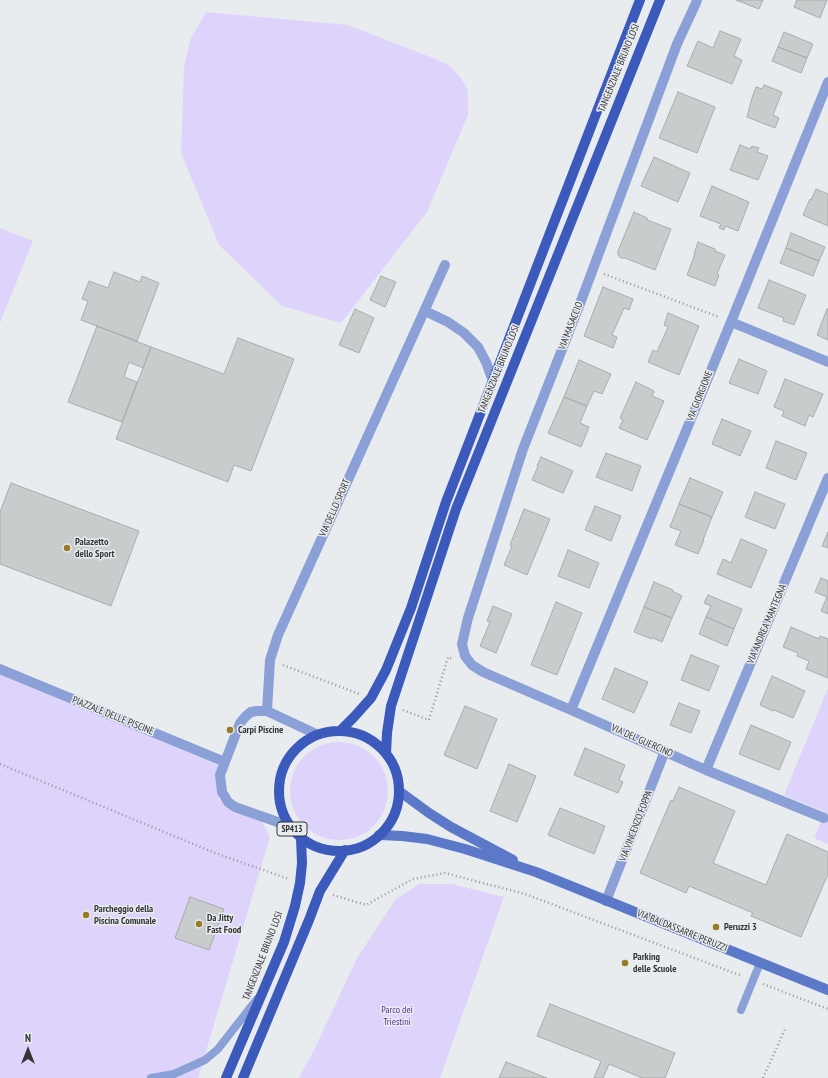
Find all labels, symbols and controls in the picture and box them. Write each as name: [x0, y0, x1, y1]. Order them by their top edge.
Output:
street label: TANGENZIALE BRUNO LOSI: [596, 22, 642, 114]
street label: VIA MASACCIO: [556, 300, 586, 352]
street label: TANGENZIALE BRUNO LOSI: [476, 323, 522, 415]
street label: VIA GIORGIONE: [684, 369, 716, 423]
street label: VIA DELLO SPORT: [317, 477, 353, 539]
place label: Palazetto dello Sport: [75, 536, 114, 560]
marker: Palazetto dello Sport: [62, 543, 72, 553]
street label: VIA ANDREA MANTEGNA: [745, 582, 789, 666]
street label: PIAZZALE DELLE PISCINE: [70, 694, 156, 738]
street label: VIA DEL GUERCINO: [609, 722, 675, 760]
place label: Carpi Piscine: [238, 724, 283, 736]
marker: Carpi Piscine: [225, 725, 235, 735]
street label: VIA VINCENZO FOPPA: [617, 789, 655, 863]
road number: SP413: [277, 822, 307, 836]
place label: Parcheggio della Piscina Comunale: [94, 903, 156, 926]
street label: VIA BALDASSARRE PERUZZI: [635, 907, 729, 955]
marker: Parcheggio della Piscina Comunale: [81, 910, 91, 920]
street label: TANGENZIALE BRUNO LOSI: [241, 910, 285, 1002]
place label: Da Jitty Fast Food: [207, 912, 241, 936]
marker: Da Jitty Fast Food: [194, 919, 204, 929]
place label: Peruzzi 3: [724, 921, 757, 933]
marker: Peruzzi 3: [711, 922, 721, 932]
place label: Parking delle Scuole: [633, 951, 676, 974]
marker: Parking delle Scuole: [620, 958, 630, 968]
park label: Parco dei Triestini: [381, 1004, 413, 1028]
north arrow: [8, 1030, 48, 1070]
text: N: [25, 1031, 31, 1045]

